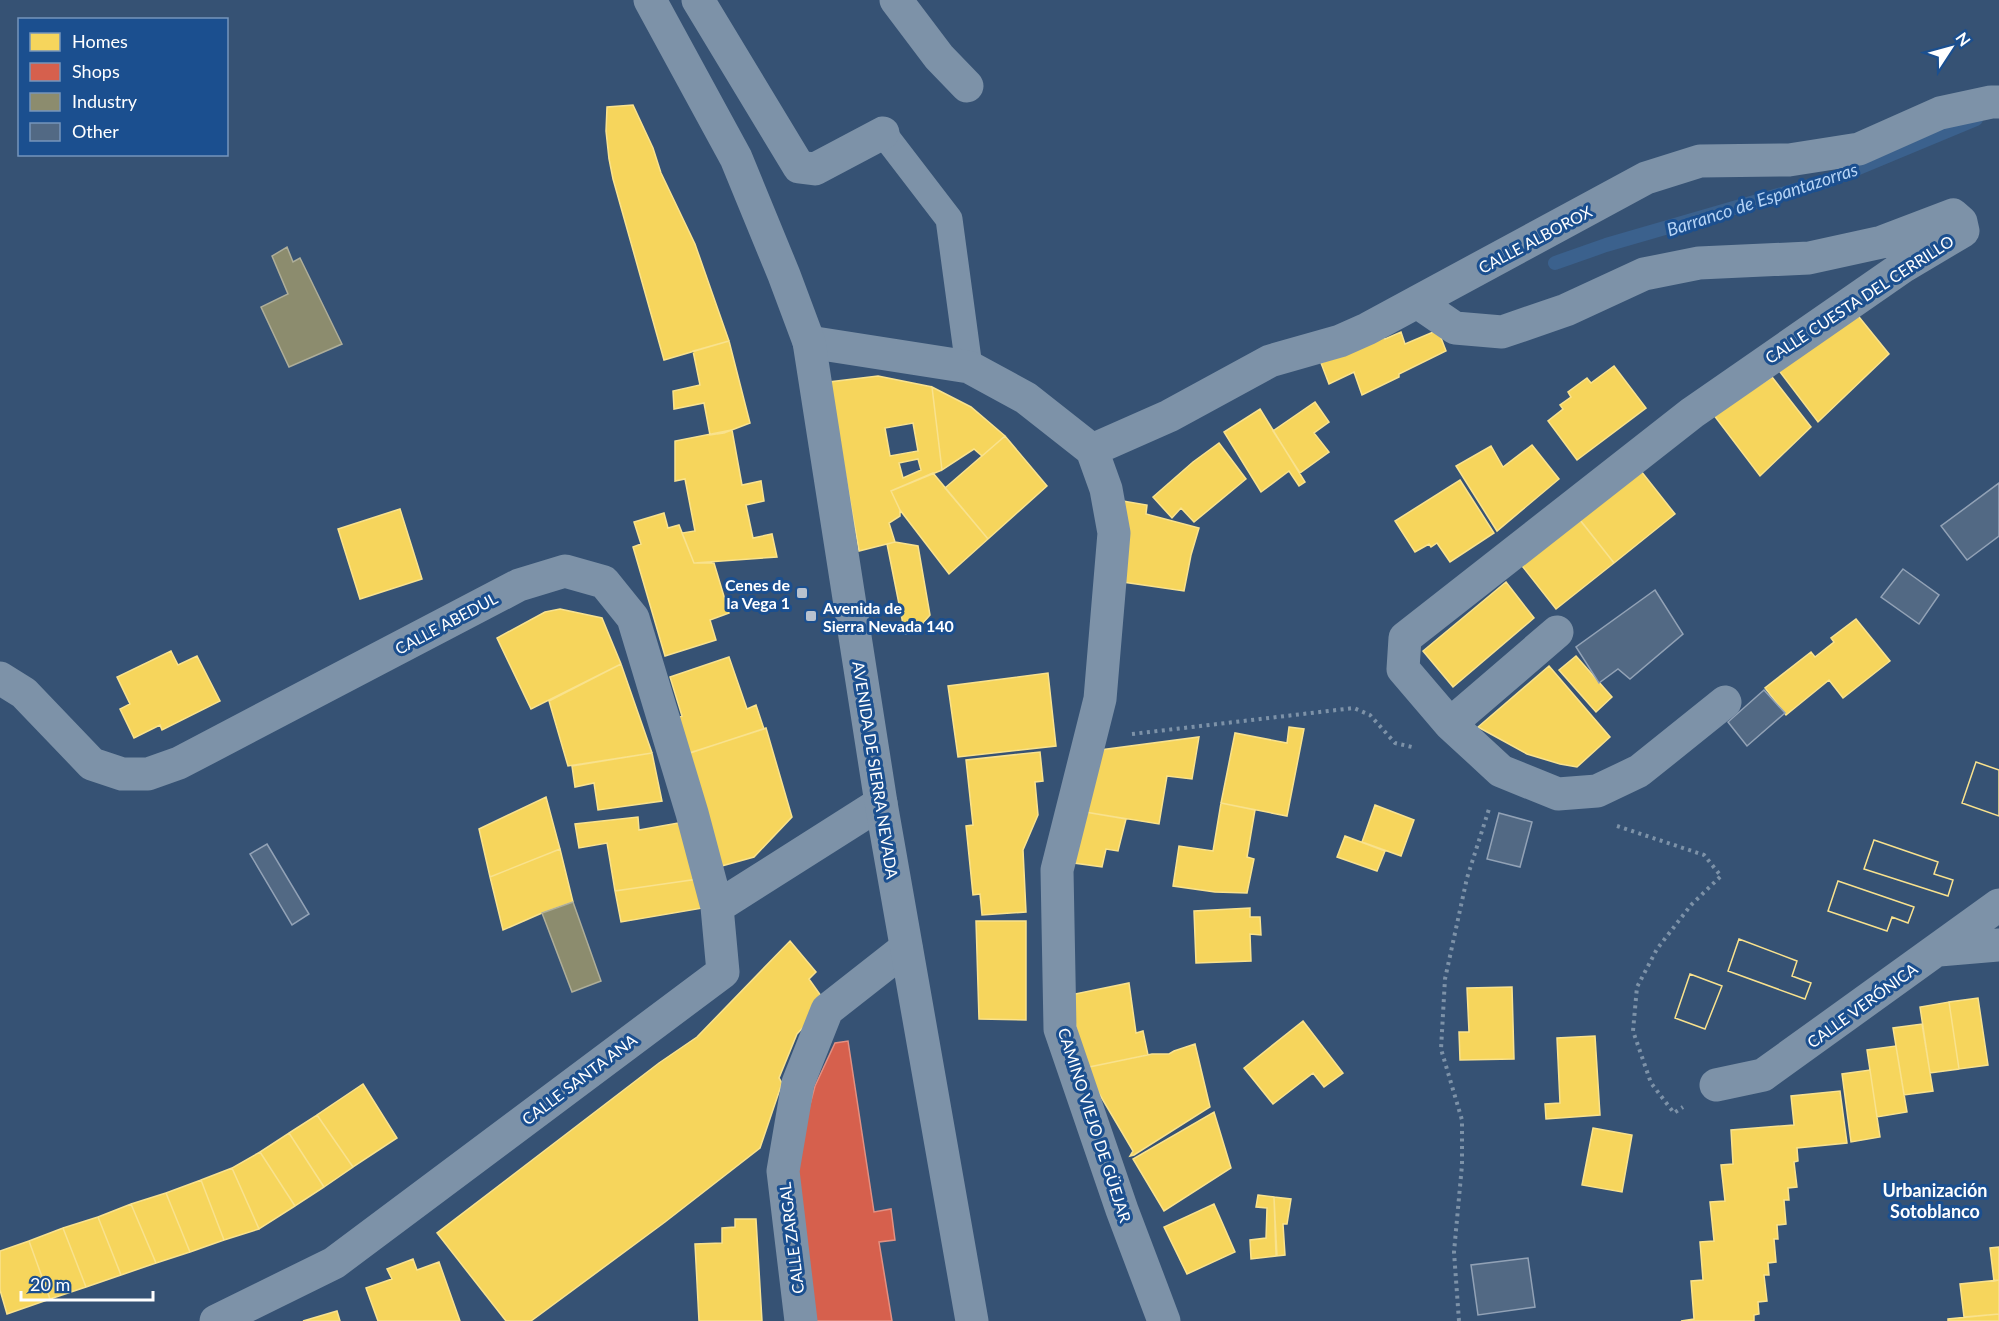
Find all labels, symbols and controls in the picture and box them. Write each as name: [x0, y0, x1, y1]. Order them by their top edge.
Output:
legend: [18, 18, 228, 156]
north arrow: [1921, 18, 1981, 78]
text: N: [1952, 28, 1975, 49]
text: Homes: [72, 30, 128, 52]
text: Shops: [72, 60, 120, 82]
text: Industry: [72, 90, 138, 112]
text: Other: [72, 120, 119, 142]
water label: Barranco de Espantazorras: [1664, 158, 1860, 240]
street label: CALLE ALBOROX: [1475, 201, 1595, 277]
street label: CALLE CUESTA DEL CERRILLO: [1761, 231, 1957, 367]
place label: Cenes de la Vega 1: [725, 575, 790, 612]
marker: Cenes de la Vega 1: [795, 586, 809, 600]
street label: CALLE ABEDUL: [392, 588, 500, 658]
place label: Avenida de Sierra Nevada 140: [822, 598, 954, 635]
marker: Avenida de Sierra Nevada 140: [804, 609, 818, 623]
street label: AVENIDA DE SIERRA NEVADA: [849, 660, 903, 880]
street label: CALLE VERÓNICA: [1803, 959, 1921, 1051]
street label: CAMINO VIEJO DE GÜEJAR: [1055, 1025, 1135, 1225]
street label: CALLE SANTA ANA: [518, 1030, 640, 1128]
district label: Urbanización Sotoblanco: [1882, 1179, 1988, 1222]
street label: CALLE ZARGAL: [775, 1181, 807, 1295]
scale bar: [21, 1264, 153, 1302]
text: 20 m: [30, 1273, 70, 1295]

